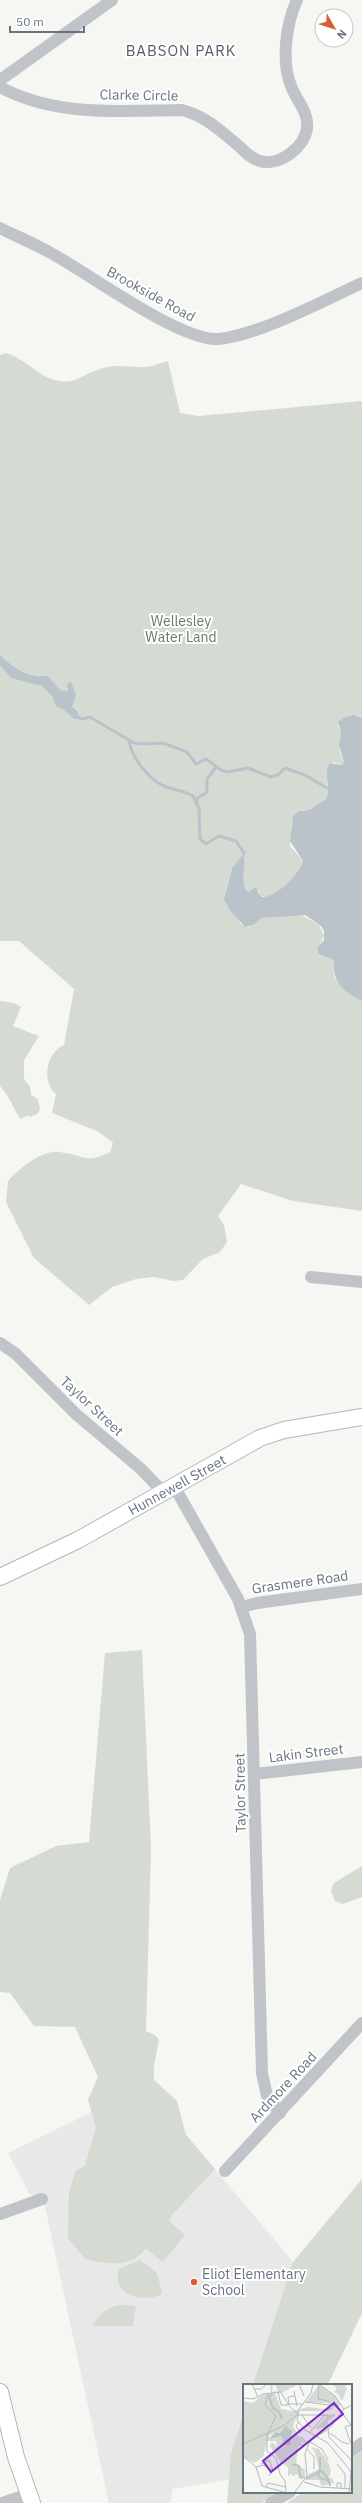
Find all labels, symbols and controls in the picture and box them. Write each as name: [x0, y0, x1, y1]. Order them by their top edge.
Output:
scale bar: [10, 8, 84, 34]
north arrow: [314, 8, 354, 48]
text: 50 m: [16, 14, 44, 29]
text: N: [334, 27, 350, 42]
district label: BABSON PARK: [126, 41, 236, 60]
street label: Clarke Circle: [99, 85, 179, 105]
street label: Brookside Road: [103, 262, 199, 326]
park label: Wellesley Water Land: [145, 612, 217, 646]
street label: Taylor Street: [57, 1372, 127, 1440]
street label: Hunnewell Street: [125, 1451, 229, 1519]
street label: Grasmere Road: [251, 1566, 349, 1598]
street label: Lakin Street: [268, 1739, 344, 1767]
street label: Taylor Street: [230, 1753, 250, 1833]
street label: Ardmore Road: [246, 2048, 320, 2126]
place label: Eliot Elementary School: [202, 2265, 306, 2299]
marker: Eliot Elementary School: [189, 2277, 199, 2287]
inset map: [243, 2384, 352, 2493]

